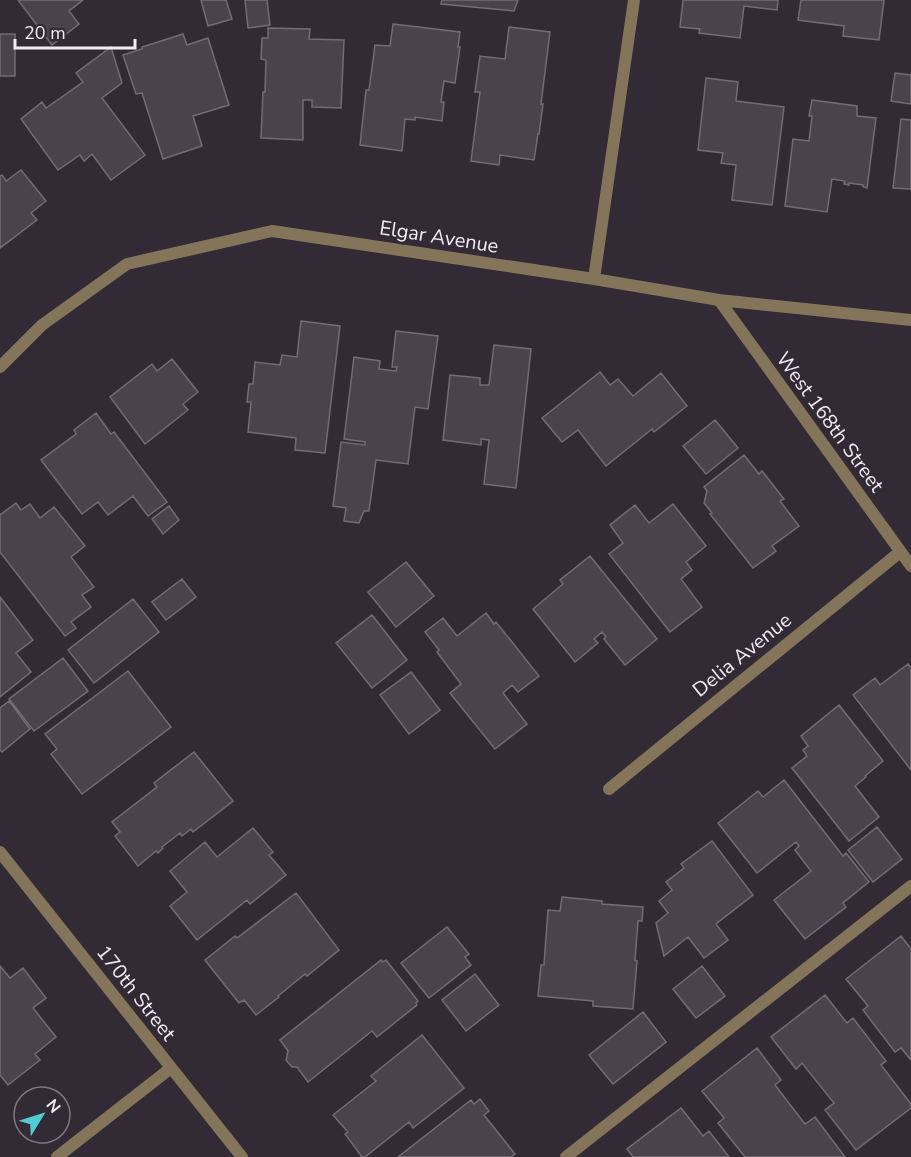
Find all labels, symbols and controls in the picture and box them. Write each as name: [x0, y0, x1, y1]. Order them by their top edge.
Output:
scale bar: [15, 12, 135, 50]
text: 20 m: [24, 21, 66, 45]
street label: Elgar Avenue: [378, 214, 500, 260]
street label: West 168th Street: [770, 346, 891, 498]
street label: Delia Avenue: [687, 607, 797, 703]
street label: 170th Street: [90, 940, 182, 1047]
north arrow: [12, 1085, 72, 1145]
text: N: [41, 1095, 65, 1118]

